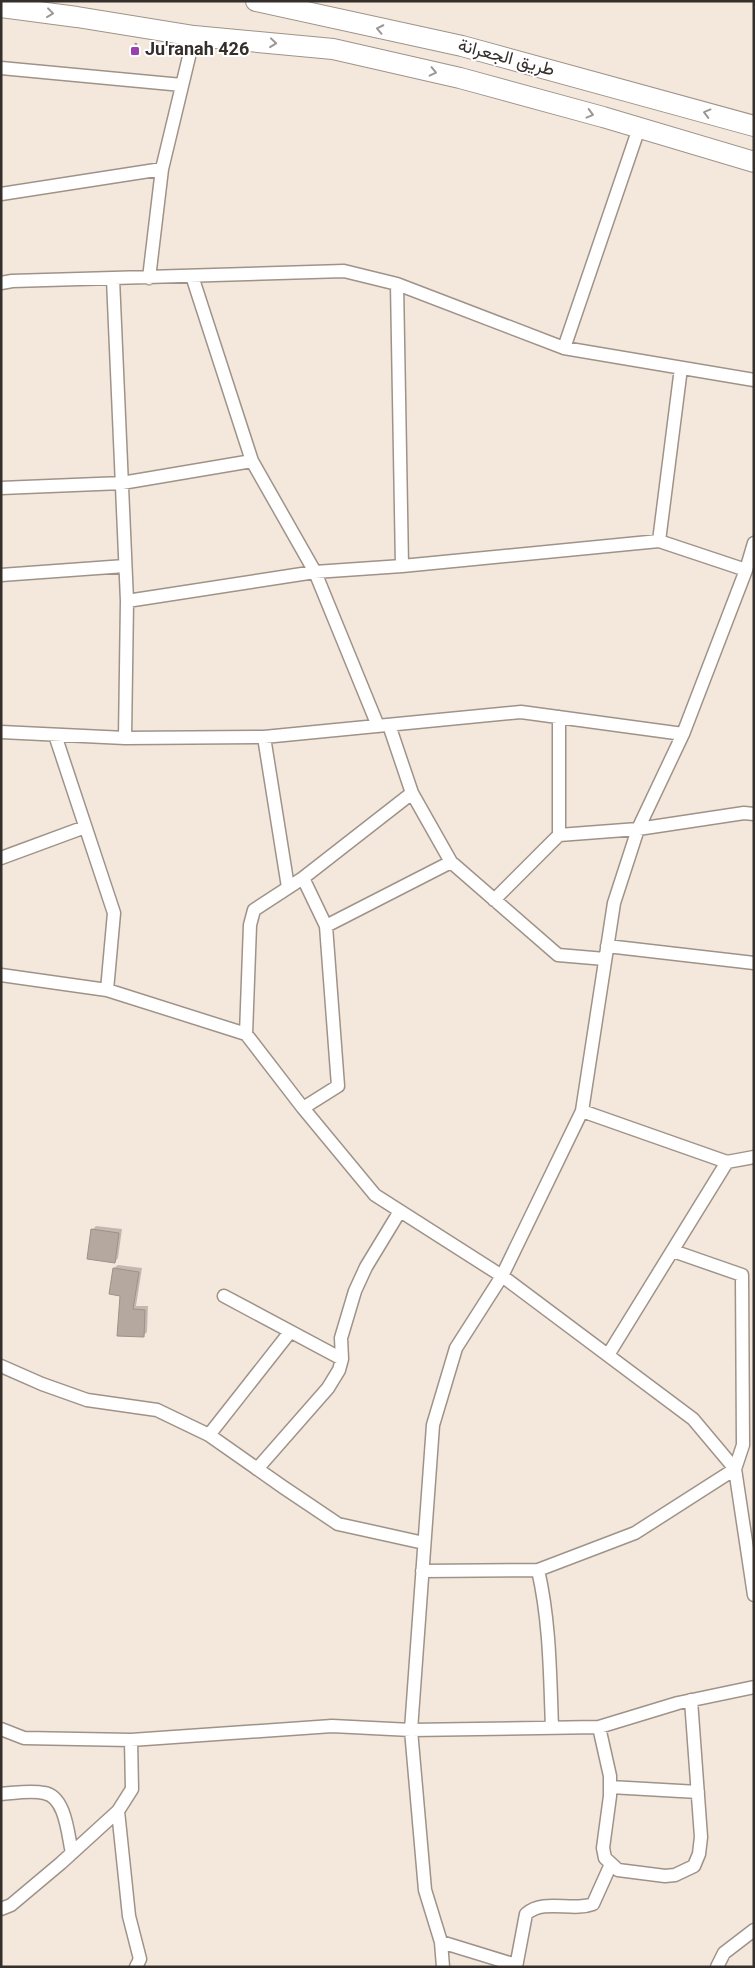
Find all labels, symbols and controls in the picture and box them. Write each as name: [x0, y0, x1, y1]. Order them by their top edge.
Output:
one-way arrow: [46, 7, 54, 18]
one-way arrow: [376, 24, 385, 34]
street label: طريق الجعرانة: [454, 33, 558, 85]
place label: Ju'ranah 426: [145, 37, 249, 65]
one-way arrow: [270, 38, 278, 49]
marker: Ju'ranah 426: [129, 45, 141, 57]
one-way arrow: [429, 66, 438, 77]
one-way arrow: [586, 108, 594, 118]
one-way arrow: [702, 108, 711, 119]

